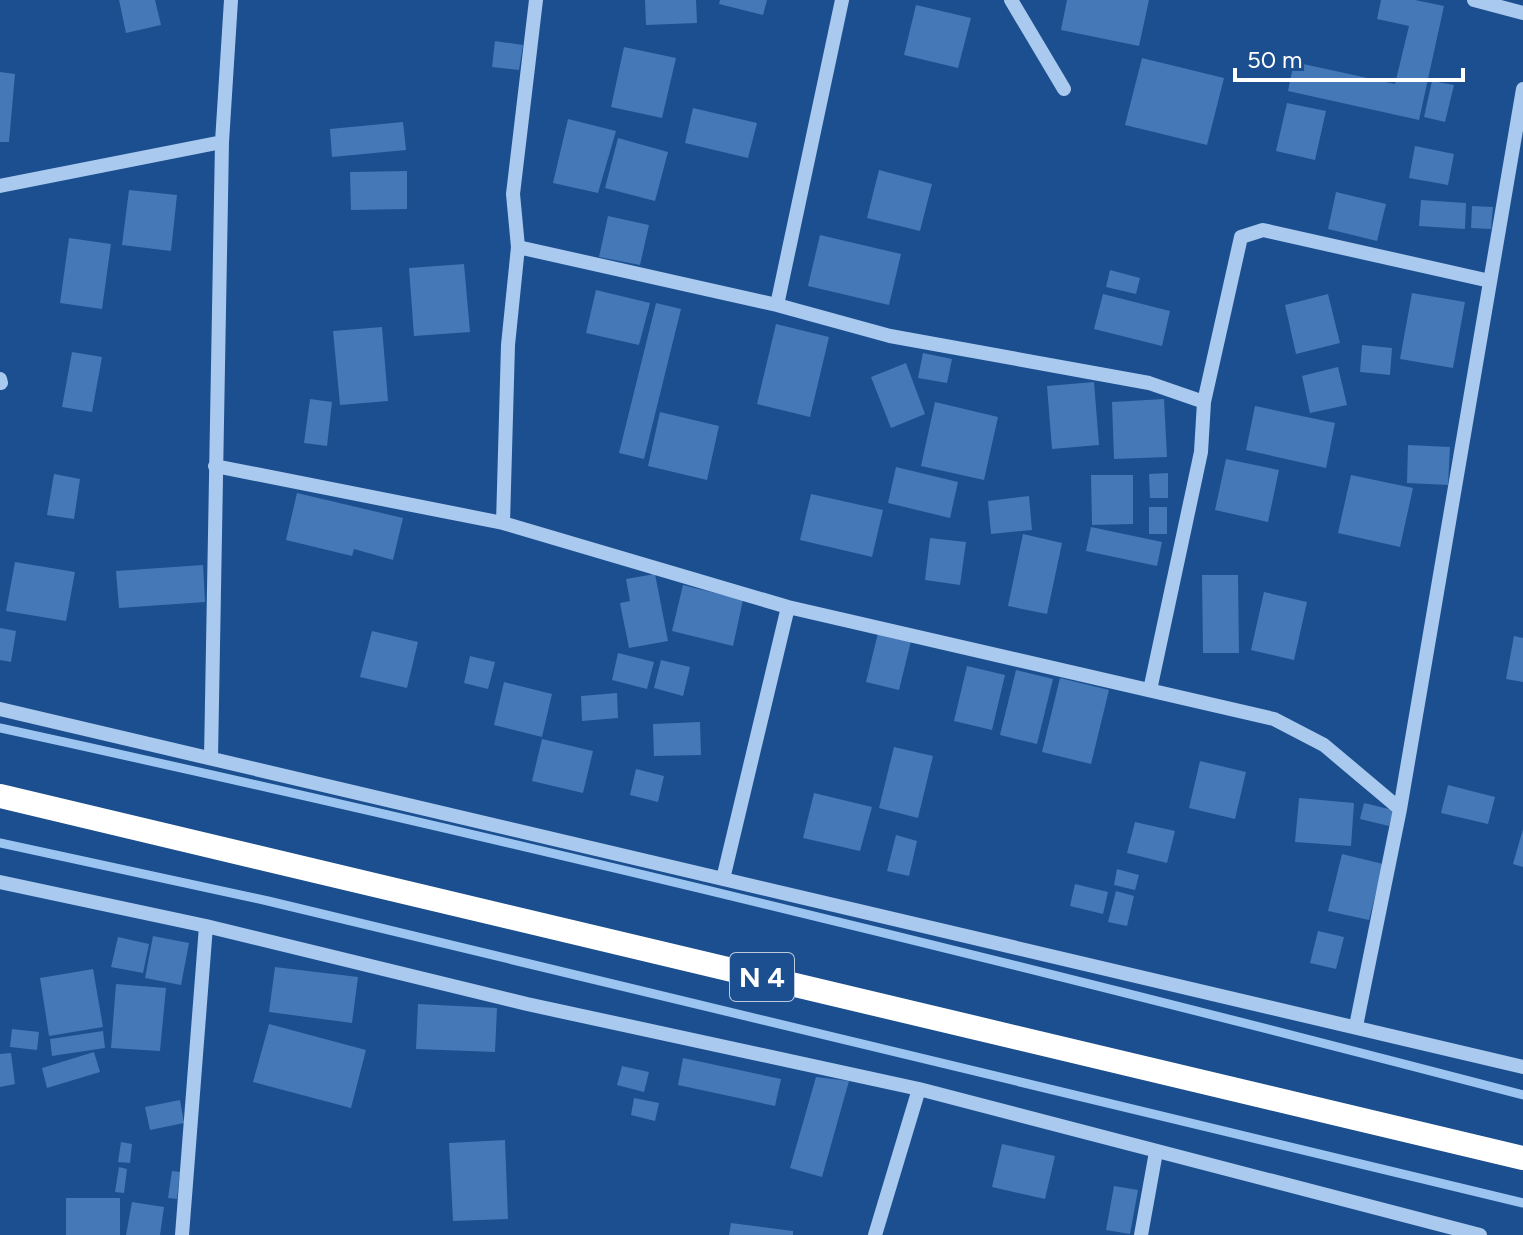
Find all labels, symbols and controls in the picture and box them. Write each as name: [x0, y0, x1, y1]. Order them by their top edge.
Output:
scale bar: [1235, 32, 1463, 82]
text: 50 m: [1247, 45, 1303, 74]
road number: N 4: [730, 953, 794, 1001]

